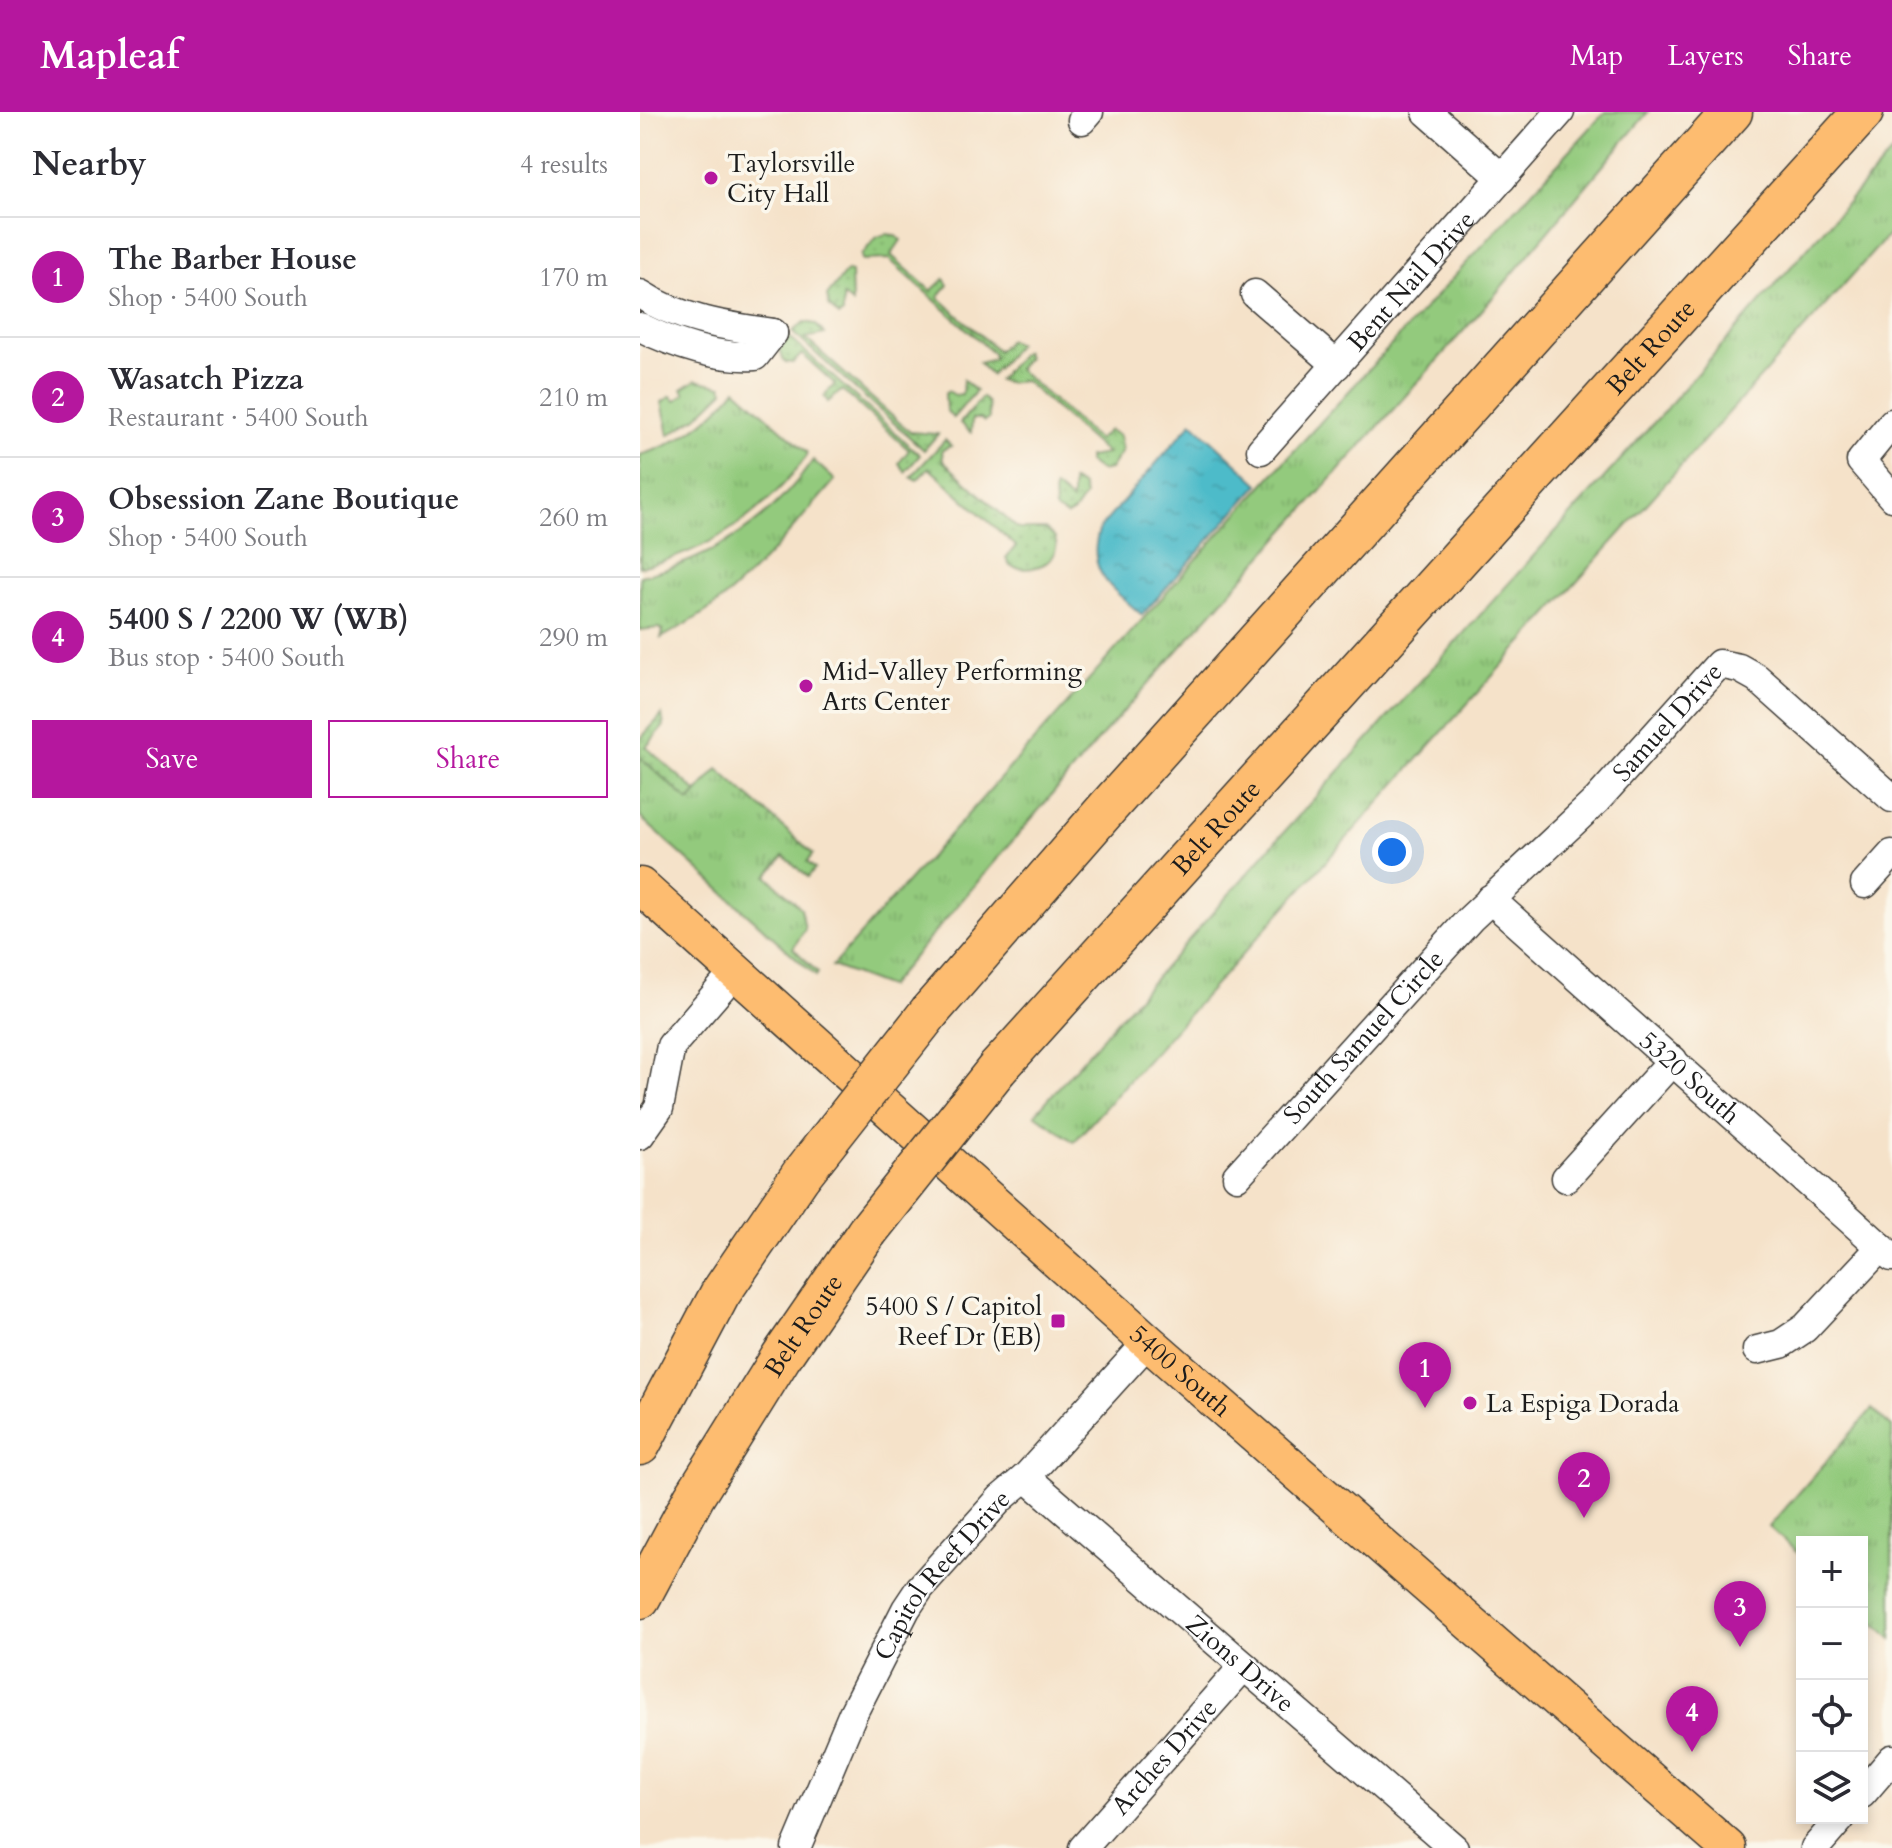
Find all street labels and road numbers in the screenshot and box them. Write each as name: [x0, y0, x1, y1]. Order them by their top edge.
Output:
street label: Bent Nail Drive: [1339, 203, 1482, 359]
street label: Belt Route: [1598, 291, 1703, 402]
street label: Samuel Drive: [1604, 655, 1730, 789]
street label: Belt Route: [1163, 772, 1268, 883]
street label: South Samuel Circle: [1275, 942, 1451, 1131]
street label: 5320 South: [1632, 1023, 1748, 1132]
street label: Belt Route: [755, 1267, 851, 1383]
street label: 5400 South: [1122, 1316, 1239, 1425]
street label: Capitol Reef Drive: [865, 1481, 1017, 1666]
street label: Zions Drive: [1179, 1606, 1302, 1720]
street label: Arches Drive: [1103, 1691, 1225, 1822]

